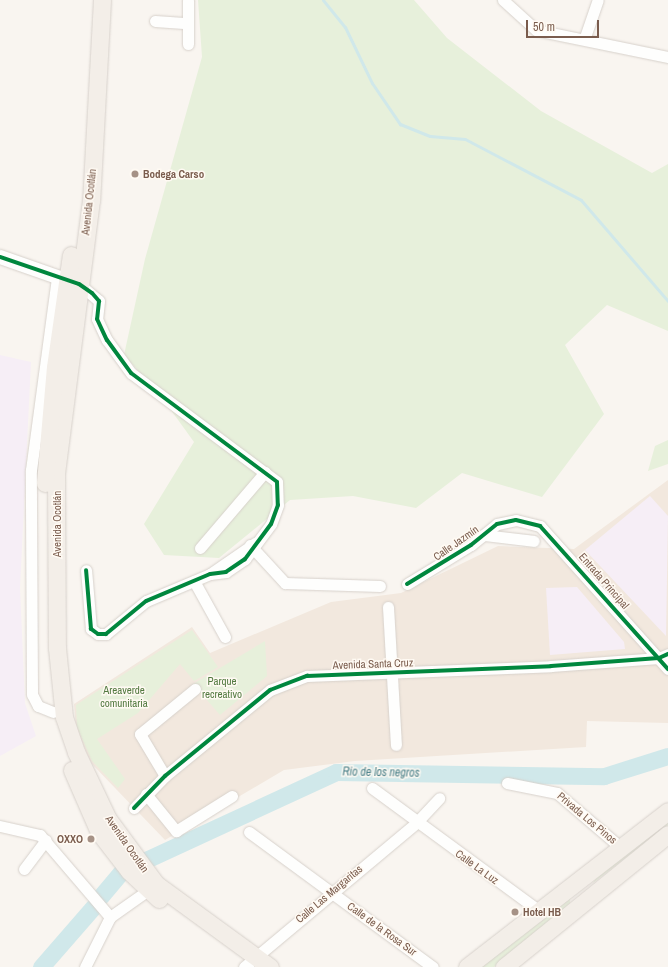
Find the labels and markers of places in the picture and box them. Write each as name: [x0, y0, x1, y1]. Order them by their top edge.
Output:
place label: Bodega Carso: [143, 167, 204, 181]
marker: Bodega Carso: [130, 169, 140, 179]
place label: OXXO: [57, 832, 83, 846]
marker: OXXO: [86, 834, 96, 844]
place label: Hotel HB: [523, 905, 561, 919]
marker: Hotel HB: [510, 907, 520, 917]

